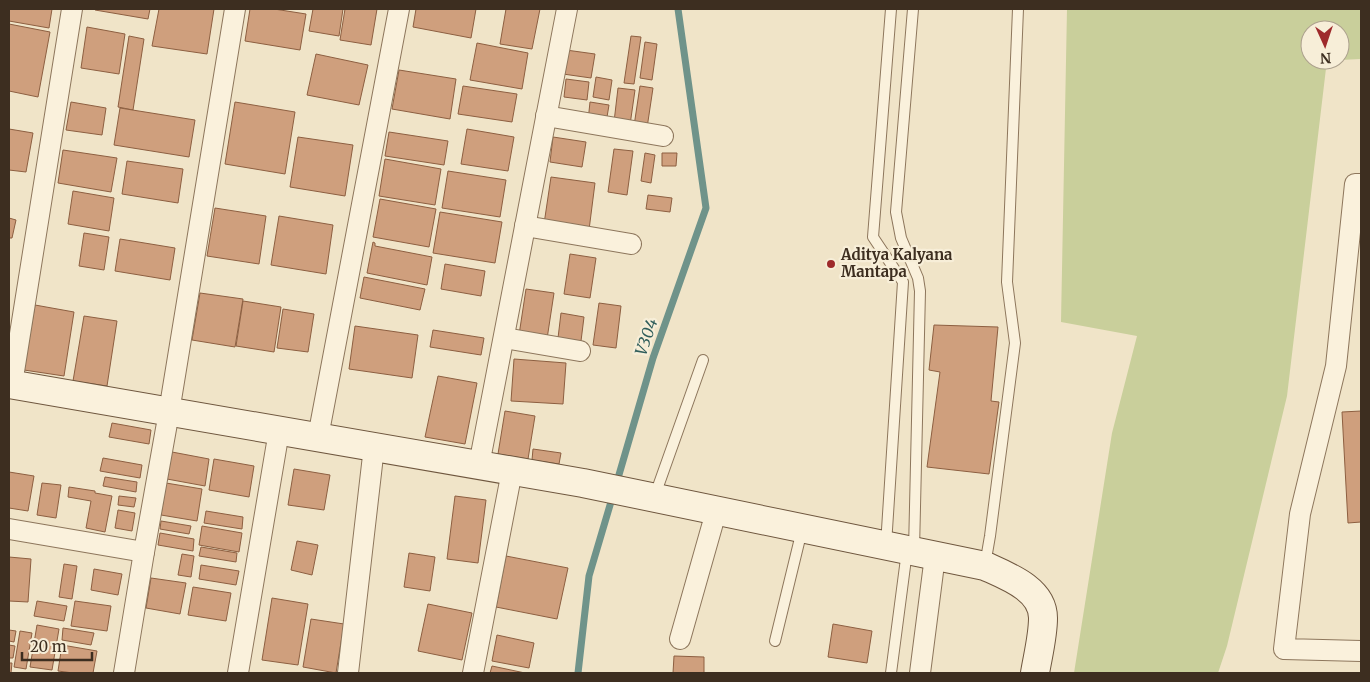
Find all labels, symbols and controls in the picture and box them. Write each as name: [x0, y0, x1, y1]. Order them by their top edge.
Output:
north arrow: [1300, 20, 1350, 70]
text: N: [1320, 49, 1332, 67]
place label: Aditya Kalyana Mantapa: [840, 245, 953, 281]
marker: Aditya Kalyana Mantapa: [825, 258, 837, 270]
water label: V304: [630, 315, 662, 358]
scale bar: [22, 630, 92, 662]
text: 20 m: [30, 637, 67, 656]

